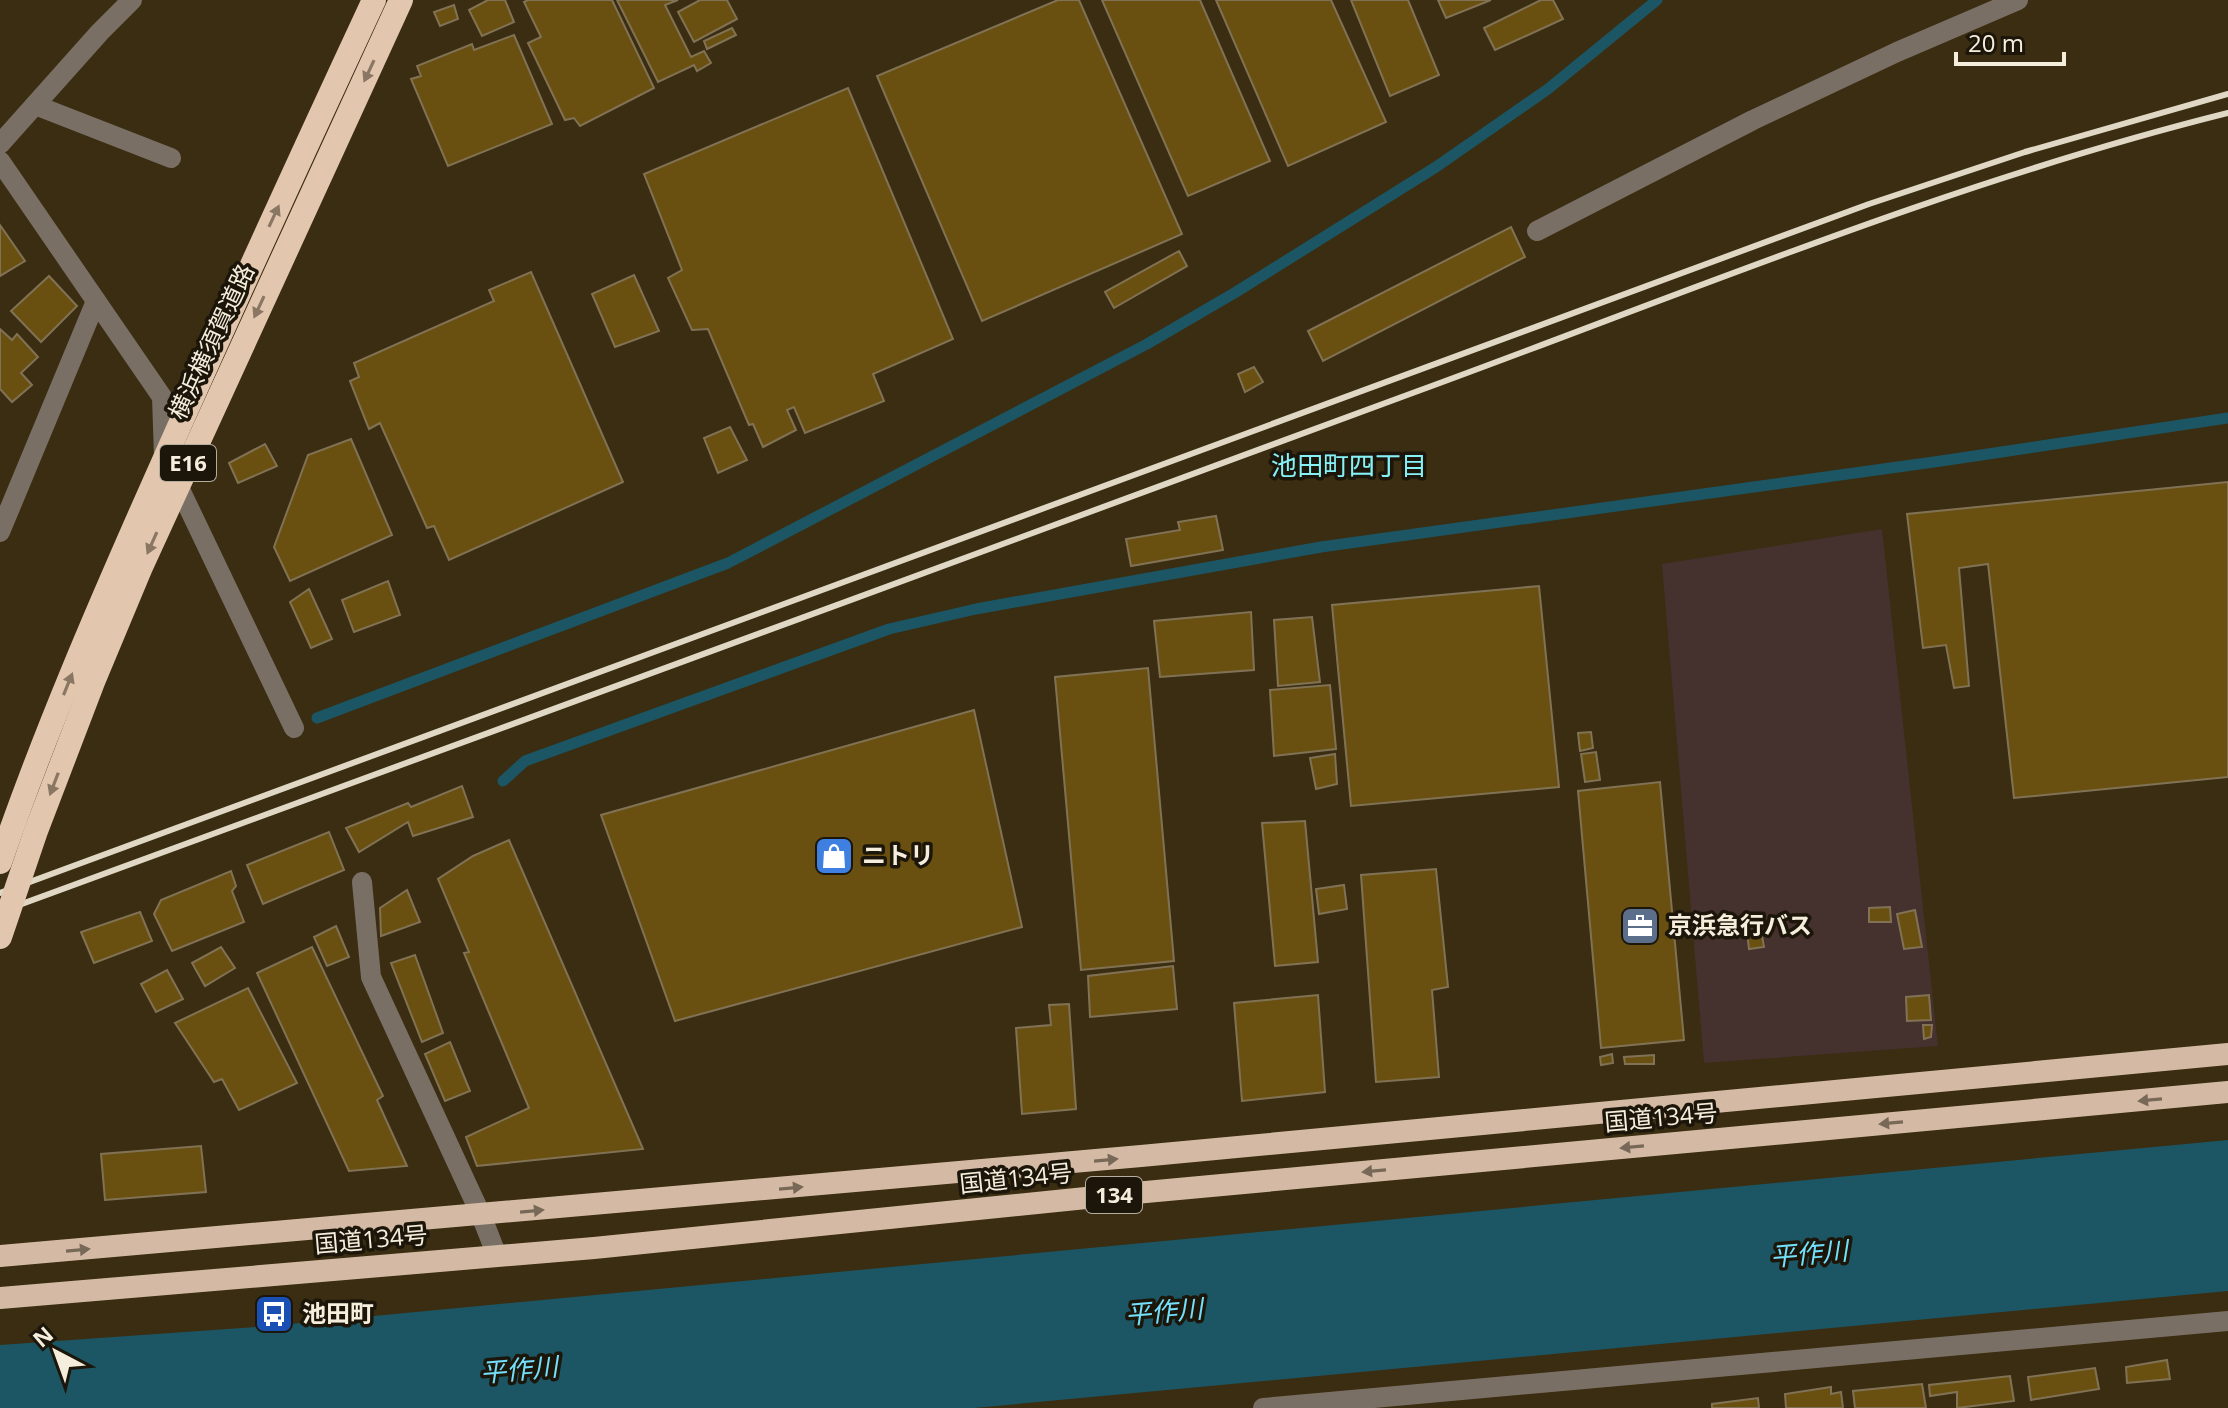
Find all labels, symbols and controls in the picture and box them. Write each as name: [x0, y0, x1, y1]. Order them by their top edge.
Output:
scale bar: [1956, 16, 2064, 66]
text: 20 m: [1968, 26, 2024, 59]
one-way arrow: [362, 59, 375, 83]
one-way arrow: [267, 204, 281, 227]
street label: 横浜横須賀道路: [160, 258, 261, 424]
one-way arrow: [253, 295, 266, 318]
road number: E16: [160, 445, 216, 481]
district label: 池田町四丁目: [1271, 447, 1427, 483]
one-way arrow: [145, 532, 158, 555]
one-way arrow: [62, 672, 75, 696]
one-way arrow: [47, 772, 60, 796]
shop icon: ニトリ: [813, 835, 855, 877]
place label: ニトリ: [862, 838, 934, 871]
office icon: 京浜急行バス: [1619, 905, 1661, 947]
place label: 京浜急行バス: [1668, 908, 1812, 941]
one-way arrow: [2137, 1093, 2162, 1106]
street label: 国道134号: [1603, 1095, 1719, 1138]
one-way arrow: [1878, 1117, 1903, 1130]
one-way arrow: [1620, 1141, 1645, 1154]
one-way arrow: [1094, 1153, 1119, 1166]
street label: 国道134号: [958, 1155, 1074, 1200]
one-way arrow: [1361, 1165, 1386, 1178]
road number: 134: [1086, 1177, 1142, 1213]
one-way arrow: [779, 1181, 804, 1194]
one-way arrow: [520, 1204, 545, 1217]
street label: 国道134号: [313, 1217, 429, 1260]
water label: 平作川: [1768, 1231, 1852, 1274]
one-way arrow: [66, 1243, 91, 1256]
water label: 平作川: [1123, 1289, 1207, 1332]
bus stop icon: 池田町: [253, 1293, 295, 1335]
place label: 池田町: [302, 1296, 374, 1329]
north arrow: [16, 1312, 96, 1392]
text: N: [26, 1319, 59, 1353]
water label: 平作川: [478, 1347, 562, 1390]

